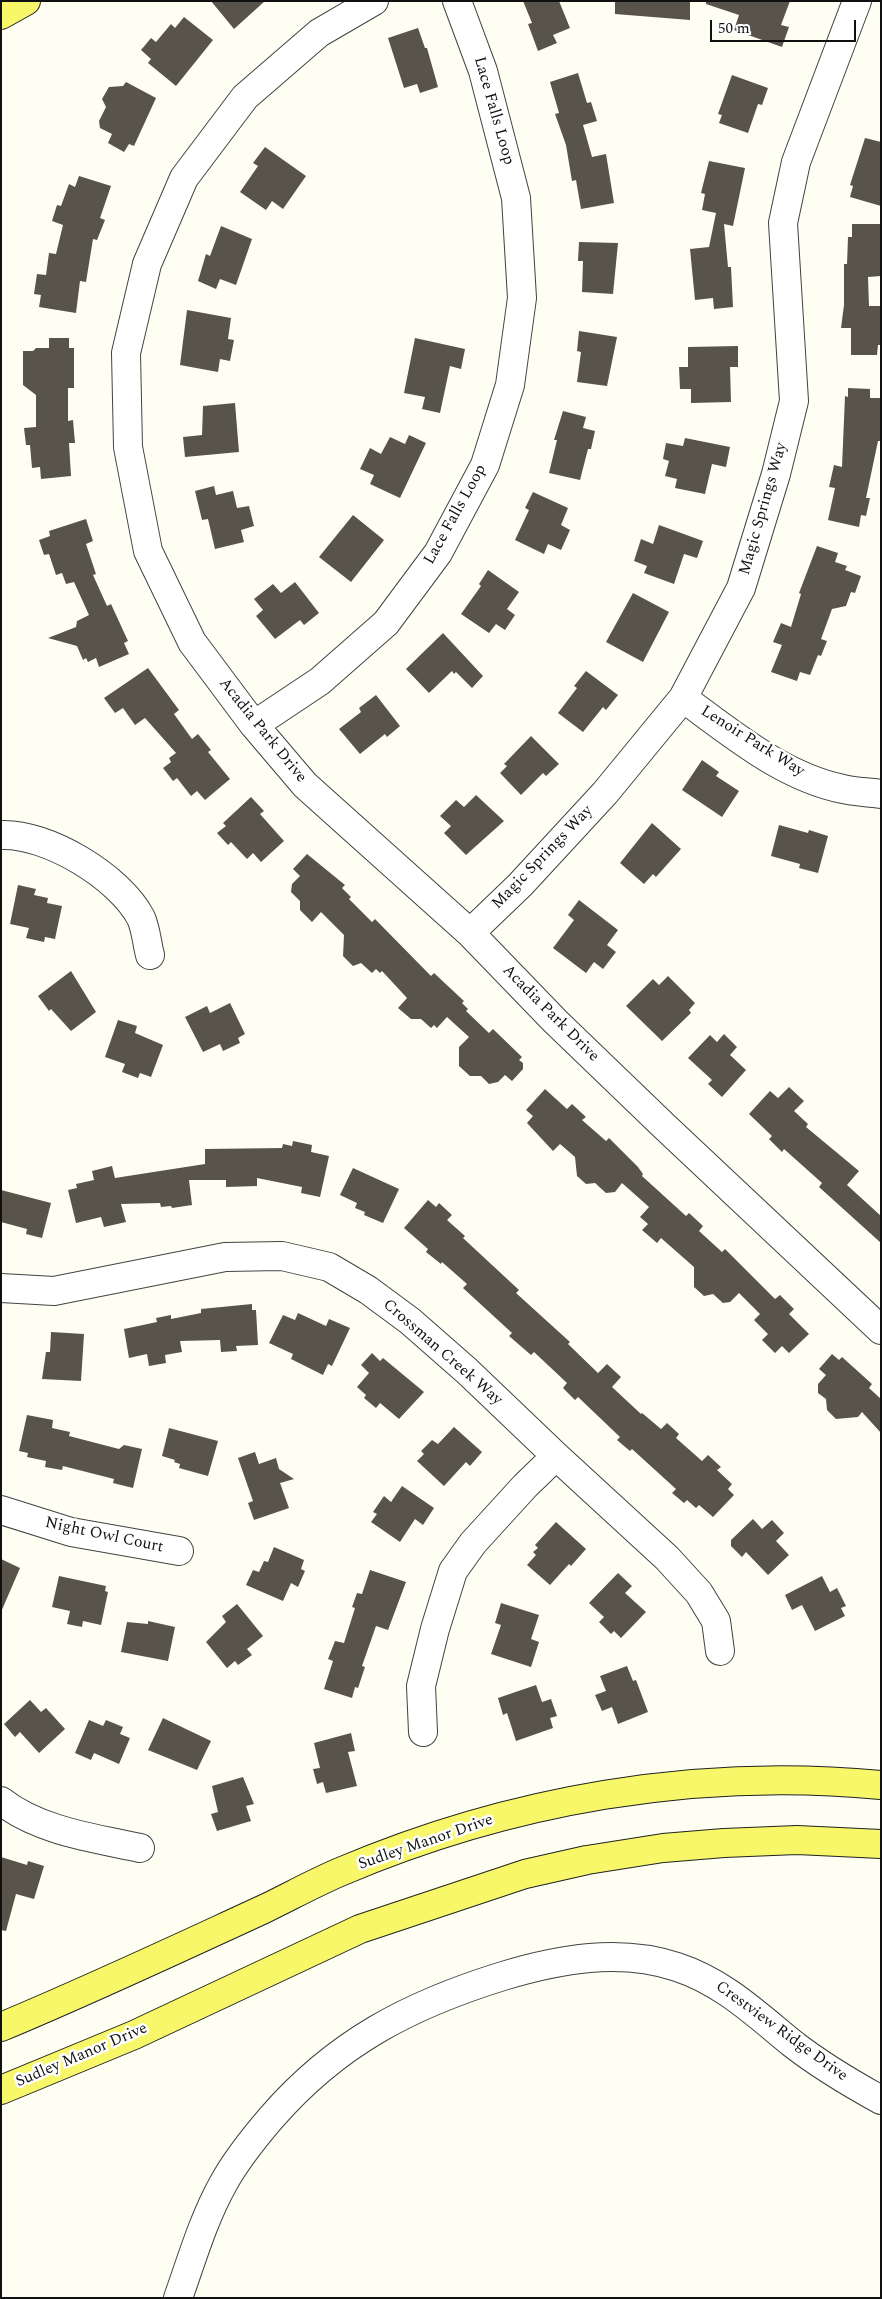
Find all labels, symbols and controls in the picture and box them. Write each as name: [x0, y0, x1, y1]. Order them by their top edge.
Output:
scale bar: [712, 10, 858, 42]
text: 50 m: [718, 17, 750, 40]
street label: Lace Falls Loop: [468, 55, 518, 167]
street label: Magic Springs Way: [736, 441, 792, 577]
street label: Lace Falls Loop: [421, 462, 491, 568]
street label: Acadia Park Drive: [214, 675, 310, 787]
street label: Lenoir Park Way: [696, 702, 808, 782]
street label: Magic Springs Way: [489, 802, 597, 914]
street label: Acadia Park Drive: [498, 962, 602, 1066]
street label: Crossman Creek Way: [378, 1296, 506, 1410]
street label: Night Owl Court: [43, 1514, 165, 1558]
street label: Sudley Manor Drive: [356, 1811, 496, 1875]
street label: Crestview Ridge Drive: [711, 1978, 851, 2086]
street label: Sudley Manor Drive: [13, 2020, 151, 2092]

